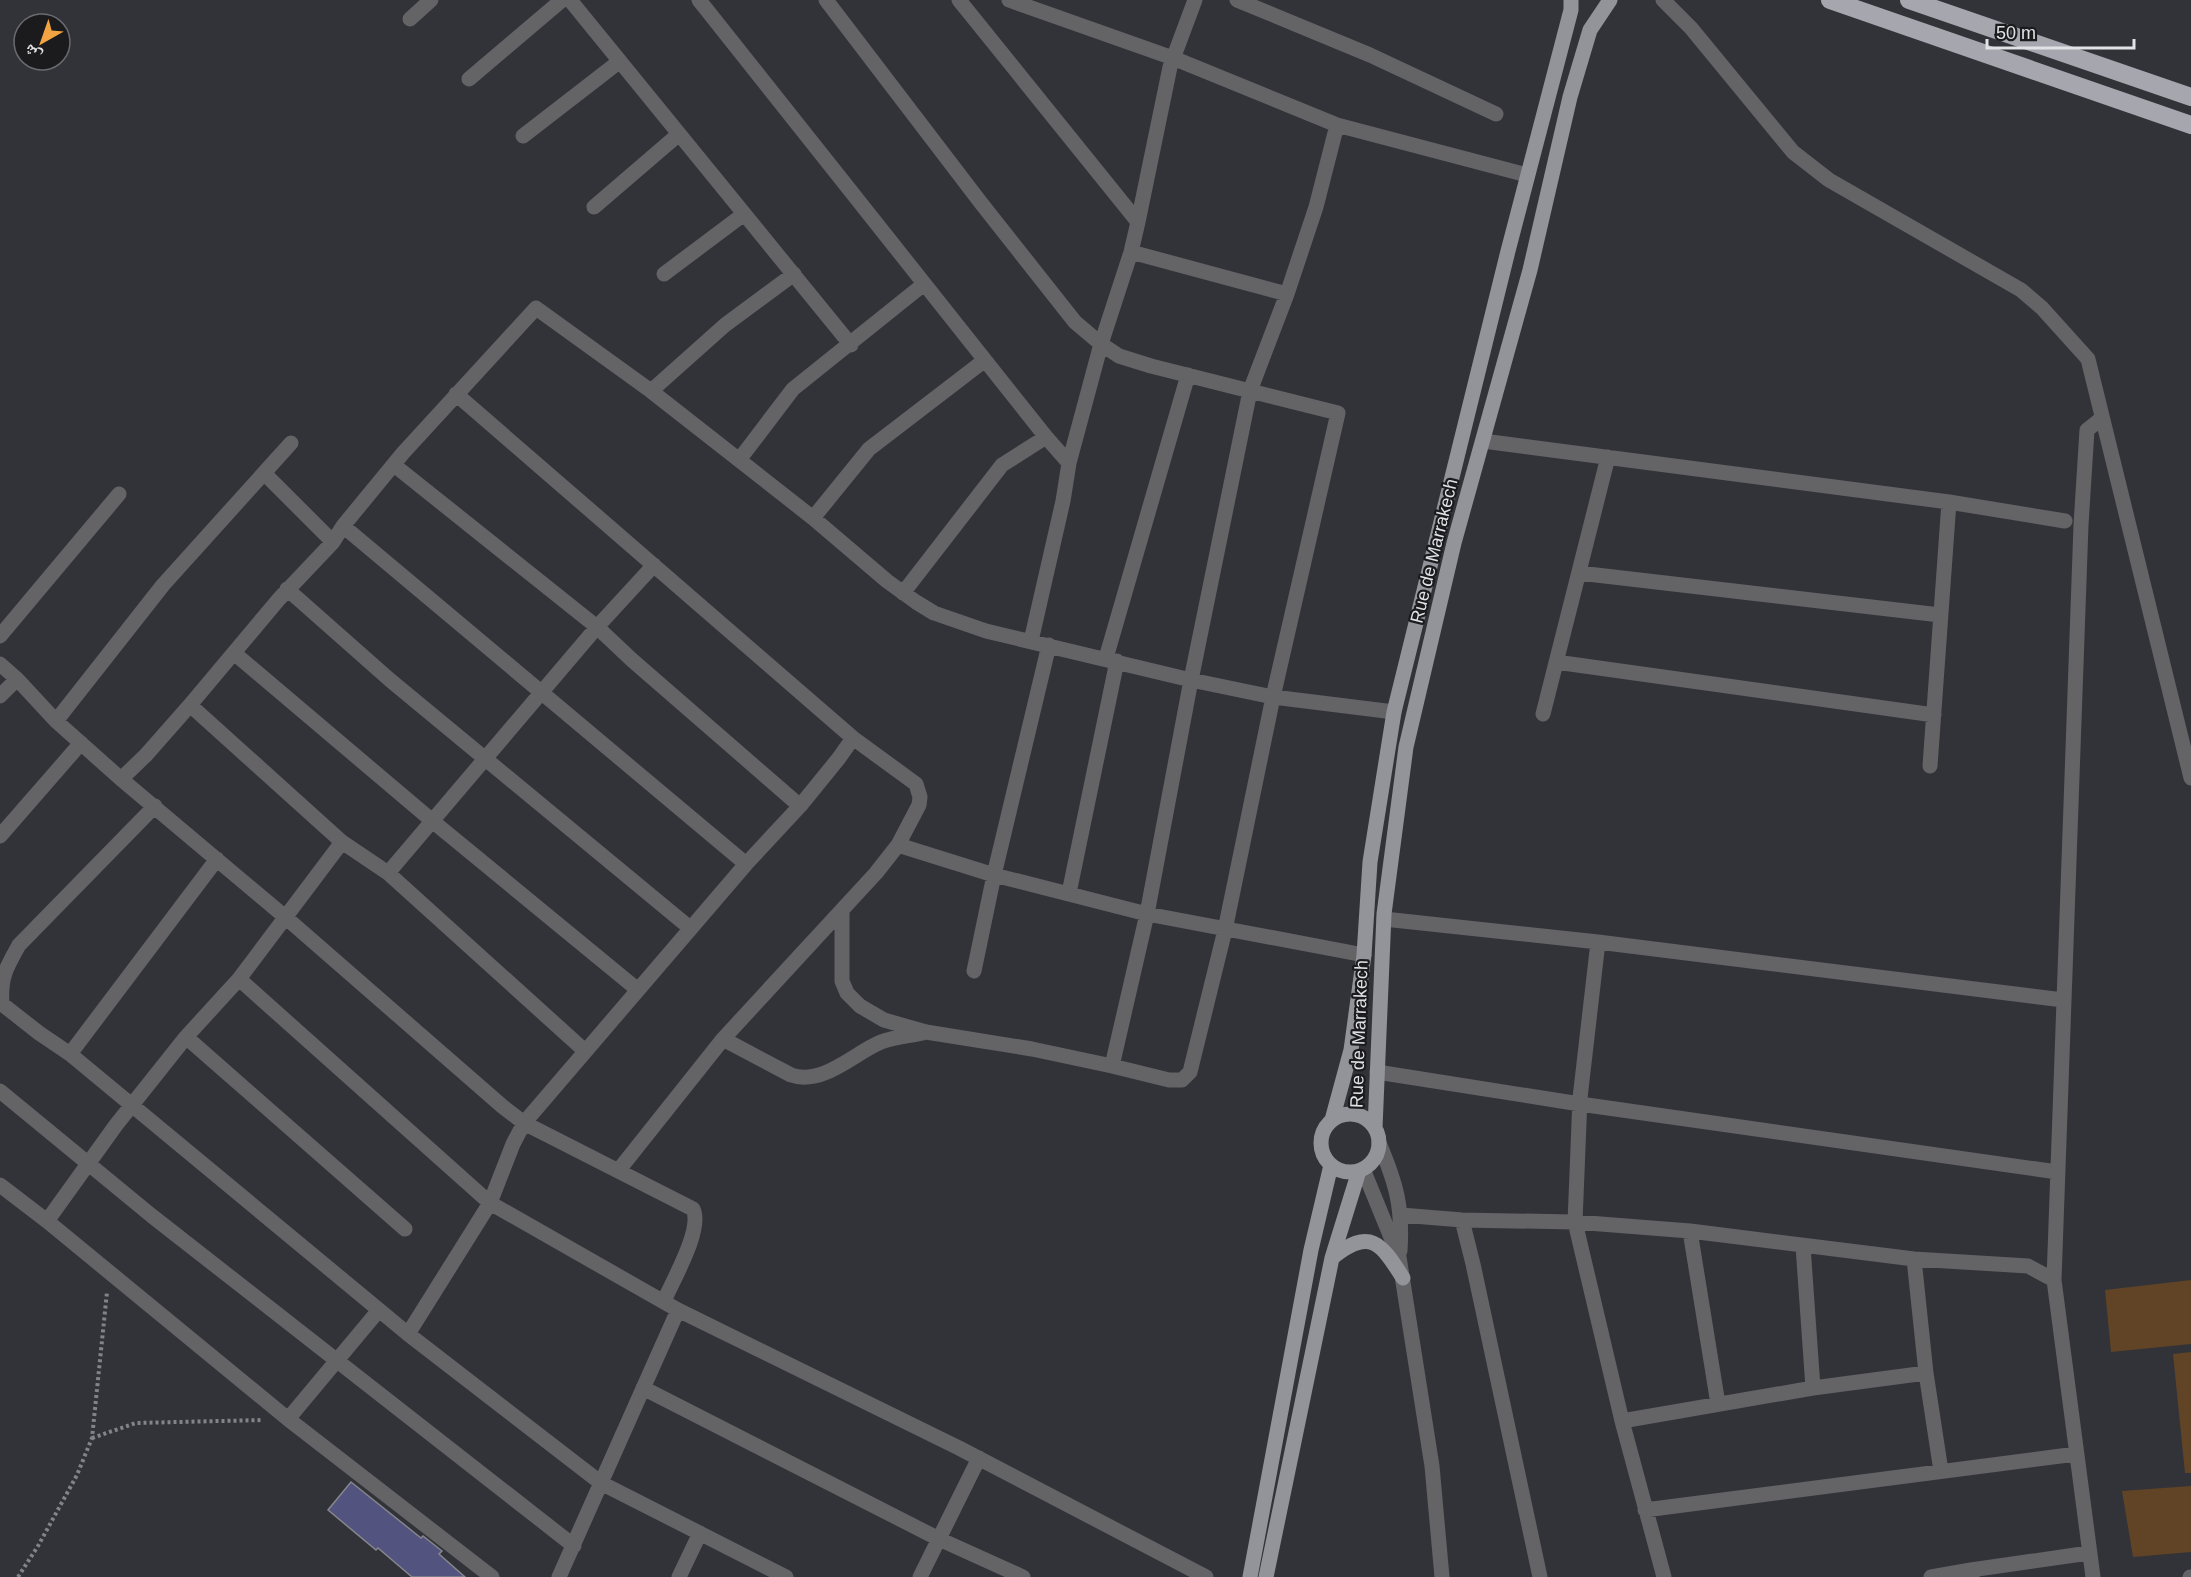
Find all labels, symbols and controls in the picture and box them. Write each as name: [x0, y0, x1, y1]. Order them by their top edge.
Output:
north arrow: [12, 12, 72, 72]
scale bar: [1987, 12, 2134, 50]
text: 50 m: [1996, 23, 2036, 43]
text: ش: [21, 40, 45, 65]
street label: Rue de Marrakech: [1406, 477, 1462, 625]
street label: Rue de Marrakech: [1346, 960, 1372, 1108]

